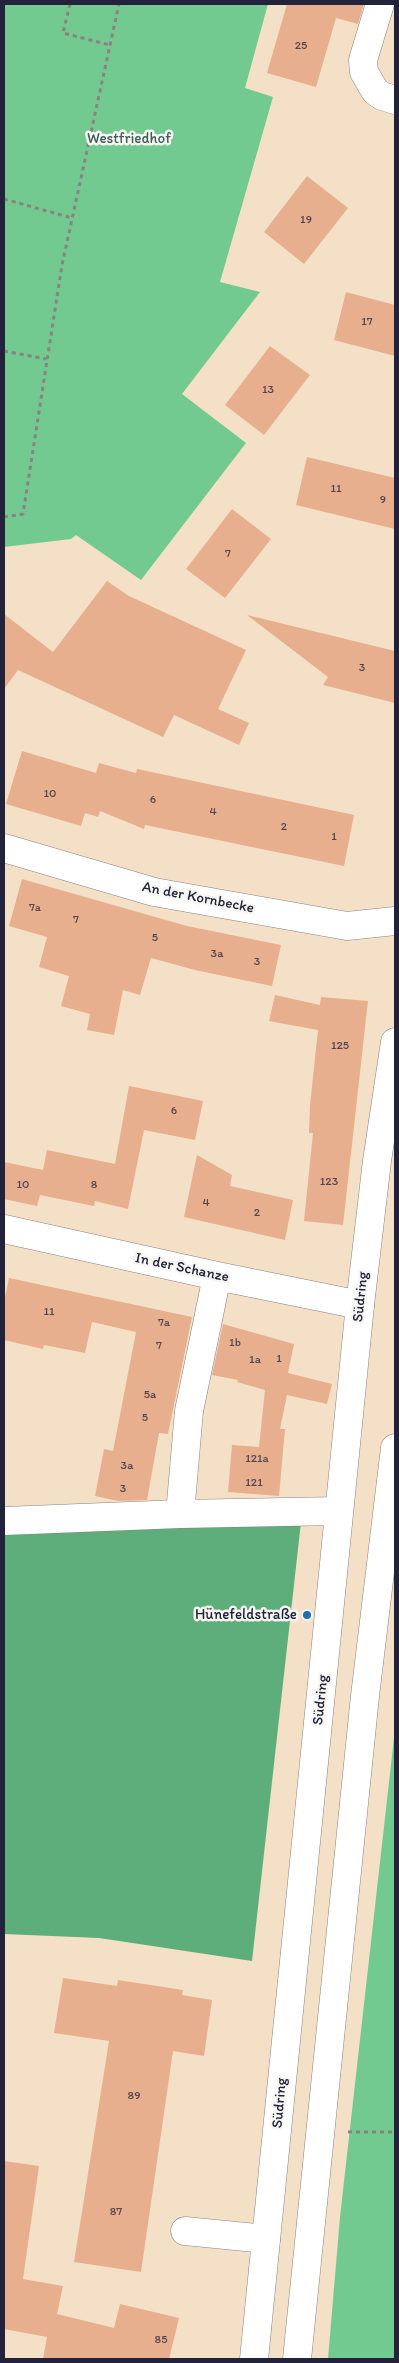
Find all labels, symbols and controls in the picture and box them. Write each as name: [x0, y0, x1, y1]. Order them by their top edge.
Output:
house number: 25: [295, 39, 307, 53]
park label: Westfriedhof: [87, 130, 171, 148]
house number: 19: [300, 213, 312, 227]
house number: 17: [361, 315, 373, 329]
house number: 13: [262, 383, 274, 397]
house number: 11: [330, 482, 342, 496]
house number: 9: [380, 493, 386, 507]
house number: 7: [225, 547, 231, 561]
house number: 3: [359, 661, 365, 675]
house number: 10: [44, 787, 56, 801]
house number: 6: [150, 793, 156, 807]
house number: 4: [209, 805, 217, 819]
house number: 2: [281, 820, 287, 834]
house number: 1: [331, 830, 337, 844]
street label: An der Kornbecke: [140, 878, 256, 918]
house number: 7a: [29, 901, 41, 915]
house number: 7: [73, 913, 79, 927]
house number: 5: [152, 931, 158, 945]
house number: 3a: [211, 947, 223, 961]
house number: 3: [254, 955, 260, 969]
house number: 125: [331, 1039, 349, 1053]
house number: 6: [171, 1104, 177, 1118]
house number: 123: [320, 1175, 338, 1189]
house number: 10: [17, 1178, 29, 1192]
house number: 8: [91, 1178, 97, 1192]
house number: 4: [202, 1196, 210, 1210]
house number: 2: [254, 1206, 260, 1220]
street label: In der Schanze: [133, 1249, 231, 1287]
street label: Südring: [349, 1271, 373, 1323]
house number: 11: [43, 1305, 55, 1319]
house number: 7a: [158, 1316, 170, 1330]
house number: 1b: [229, 1336, 241, 1350]
house number: 7: [156, 1339, 162, 1353]
house number: 1: [276, 1352, 282, 1366]
house number: 1a: [249, 1353, 261, 1367]
house number: 5a: [144, 1388, 156, 1402]
house number: 5: [142, 1411, 148, 1425]
house number: 121a: [245, 1452, 269, 1466]
house number: 3a: [121, 1459, 133, 1473]
house number: 121: [245, 1476, 263, 1490]
house number: 3: [120, 1482, 126, 1496]
place label: Hünefeldstraße: [195, 1606, 297, 1624]
marker: Hünefeldstraße: [301, 1609, 313, 1621]
street label: Südring: [309, 1674, 333, 1726]
street label: Südring: [269, 2077, 291, 2129]
house number: 89: [128, 2089, 140, 2103]
house number: 87: [110, 2205, 122, 2219]
house number: 85: [155, 2333, 167, 2347]

